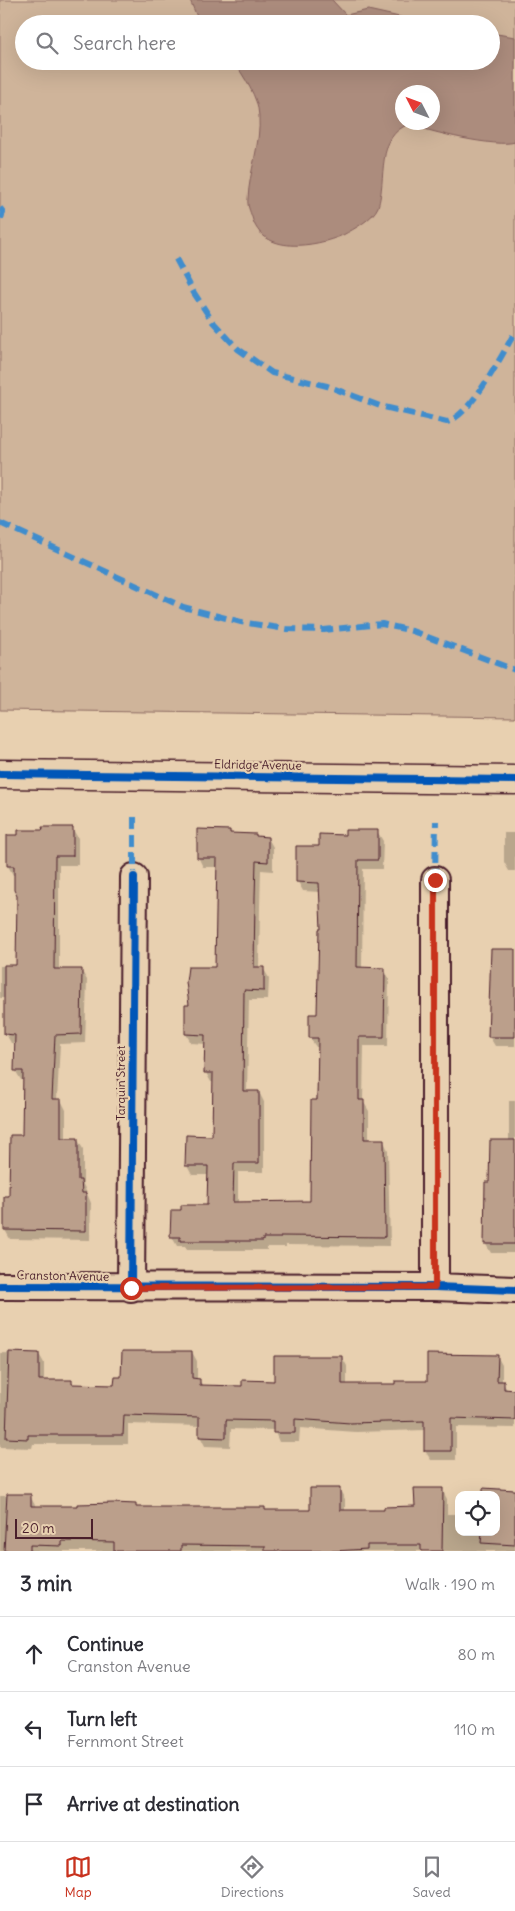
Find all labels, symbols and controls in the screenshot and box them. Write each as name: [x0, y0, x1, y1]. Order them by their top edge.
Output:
search box: [15, 15, 500, 70]
icon: search: [33, 29, 61, 57]
text: Search here: [73, 31, 176, 55]
north arrow: [395, 85, 440, 130]
street label: Eldridge Avenue: [214, 756, 302, 773]
route end: [424, 869, 447, 892]
street label: Tarquin Street: [113, 1045, 128, 1121]
street label: Cranston Avenue: [17, 1267, 109, 1284]
route start: [120, 1277, 143, 1300]
map controls: [455, 1491, 500, 1536]
button: locate: [455, 1491, 500, 1536]
scale bar: [15, 1516, 92, 1539]
text: 20 m: [22, 1519, 55, 1537]
text: 3 min: [20, 1570, 72, 1597]
text: Walk · 190 m: [405, 1574, 495, 1594]
text: Continue: [67, 1632, 144, 1656]
icon: ahead: [20, 1640, 48, 1668]
text: 80 m: [457, 1644, 495, 1664]
text: Cranston Avenue: [67, 1656, 191, 1676]
text: Turn left: [67, 1707, 137, 1731]
icon: left: [20, 1715, 48, 1743]
text: 110 m: [454, 1719, 495, 1739]
text: Fernmont Street: [67, 1731, 184, 1751]
icon: arrive: [20, 1790, 48, 1818]
text: Arrive at destination: [67, 1792, 240, 1816]
tab: Map: [64, 1853, 92, 1901]
tab: Directions: [221, 1853, 284, 1901]
tab: Saved: [412, 1853, 451, 1901]

